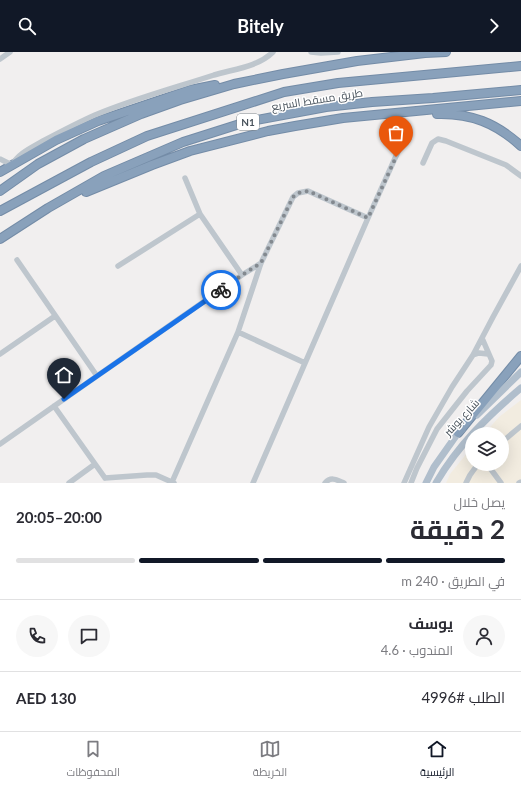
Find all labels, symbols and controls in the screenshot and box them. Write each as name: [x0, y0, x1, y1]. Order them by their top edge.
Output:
icon: search: [16, 15, 38, 37]
text: Bitely: [237, 15, 284, 37]
icon: forward: [483, 15, 505, 37]
street label: طريق مسقط السريع: [270, 85, 364, 115]
road number: N1: [237, 114, 259, 130]
pin: [379, 116, 413, 157]
icon: bag: [385, 122, 407, 144]
courier: [201, 270, 241, 310]
icon: bike: [210, 279, 232, 301]
pin: [47, 358, 81, 399]
icon: home: [53, 364, 75, 386]
street label: شارع بوشر: [440, 396, 483, 440]
map controls: [465, 427, 509, 471]
button: layers: [465, 427, 509, 471]
text: يصل خلال: [453, 494, 505, 510]
text: 20:00–20:05: [16, 508, 102, 526]
text: 2 دقيقة: [410, 513, 505, 545]
text: في الطريق · 240 m: [401, 573, 505, 589]
text: يوسف: [408, 614, 453, 632]
button: phone: [16, 615, 58, 657]
button: chat: [68, 615, 110, 657]
button: person: [463, 615, 505, 657]
text: المندوب · 4.6: [381, 642, 453, 658]
text: الطلب #4996: [421, 688, 505, 706]
text: AED 130: [16, 689, 76, 707]
tab: المحفوظات: [66, 738, 120, 782]
tab: الخريطة: [253, 738, 287, 782]
tab: الرئيسية: [420, 738, 455, 782]

